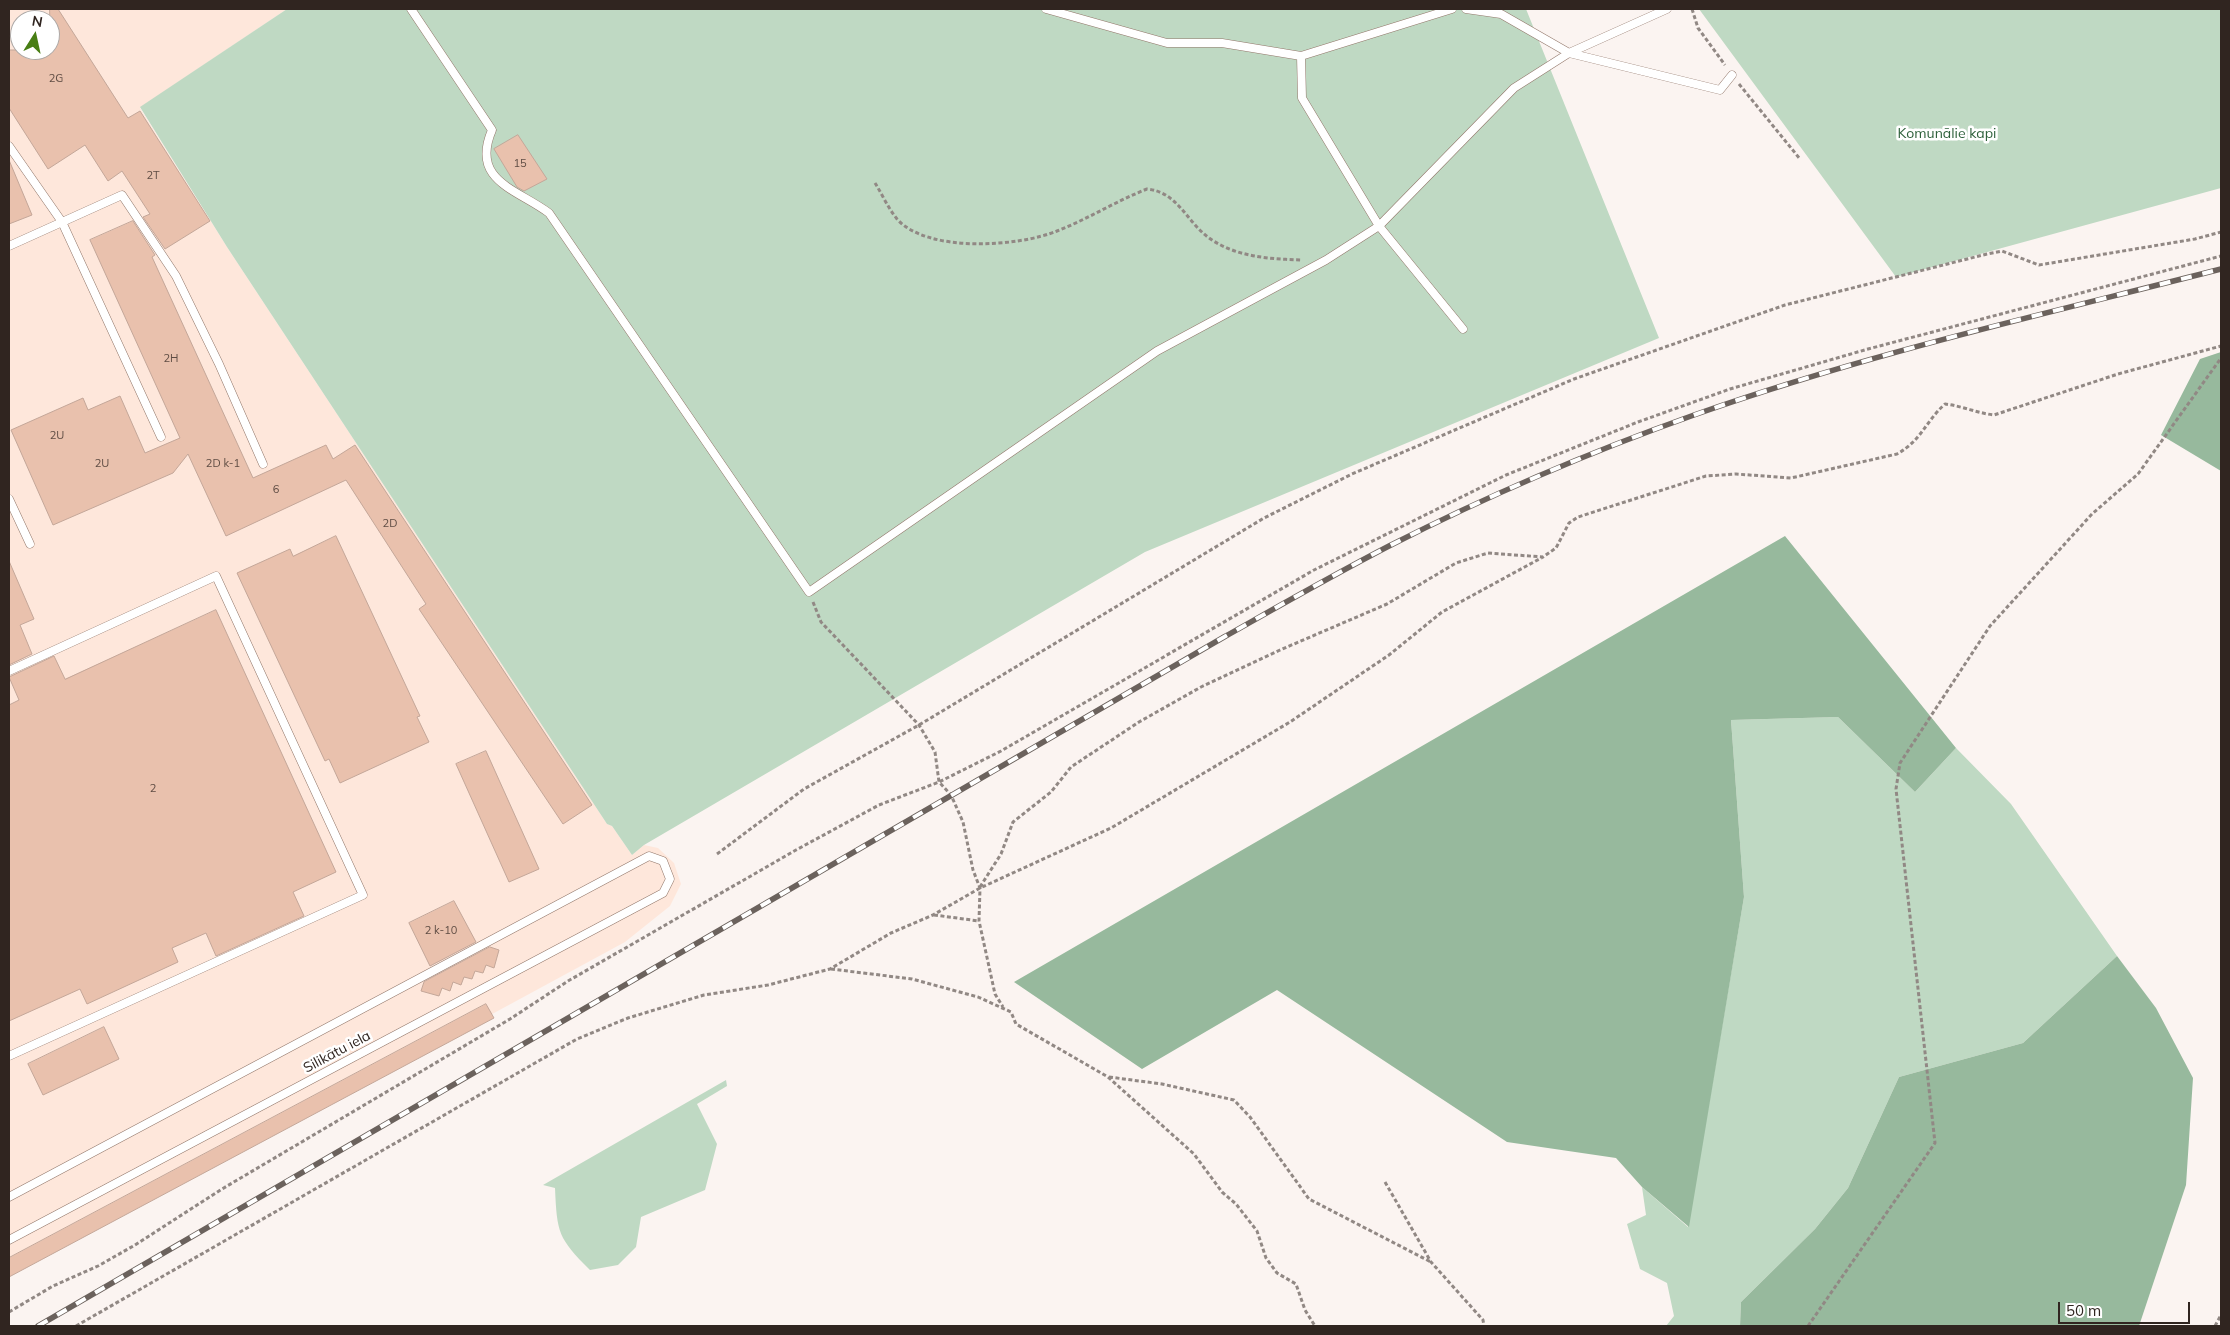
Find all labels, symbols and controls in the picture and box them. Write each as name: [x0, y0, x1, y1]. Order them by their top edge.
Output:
north arrow: [10, 10, 60, 60]
text: N: [31, 11, 44, 31]
house number: 2G: [49, 72, 63, 86]
park label: Komunālie kapi: [1898, 126, 1996, 142]
house number: 15: [513, 157, 527, 171]
house number: 2T: [146, 169, 160, 183]
house number: 2H: [163, 352, 179, 366]
house number: 2U: [50, 429, 64, 443]
house number: 2U: [95, 457, 109, 471]
house number: 2D k-1: [206, 457, 240, 471]
house number: 6: [273, 483, 279, 497]
house number: 2D: [383, 517, 397, 531]
house number: 2: [150, 782, 156, 796]
house number: 2 k-10: [425, 924, 457, 938]
street label: Silikātu iela: [301, 1027, 373, 1077]
scale bar: [2060, 1292, 2192, 1324]
text: 50 m: [2066, 1301, 2101, 1320]

